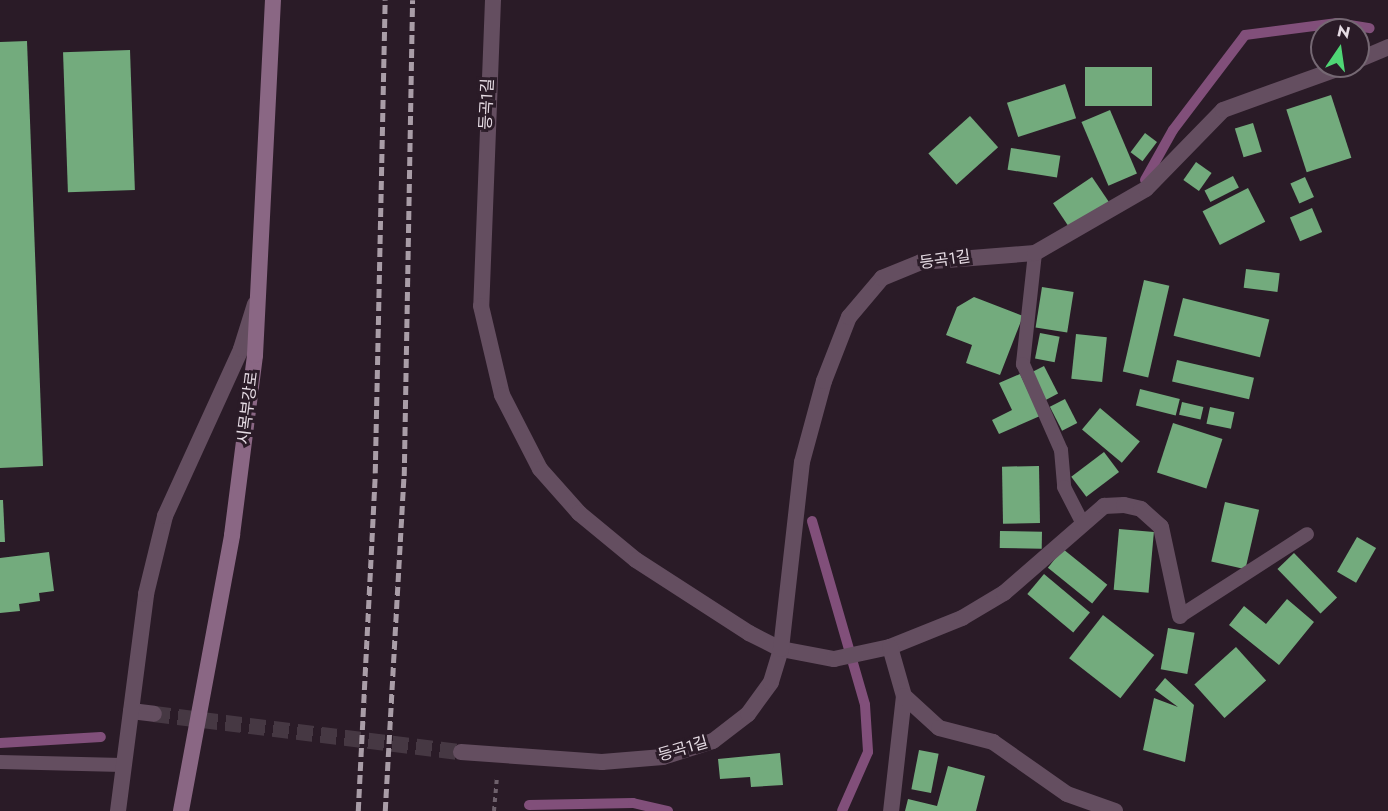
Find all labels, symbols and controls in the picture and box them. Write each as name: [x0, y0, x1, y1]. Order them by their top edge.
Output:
north arrow: [1310, 18, 1370, 78]
text: N: [1335, 19, 1352, 45]
street label: 등곡1길: [476, 78, 498, 130]
street label: 등곡1길: [918, 247, 972, 273]
street label: 시목부강로: [234, 370, 262, 446]
street label: 등곡1길: [656, 733, 710, 765]

